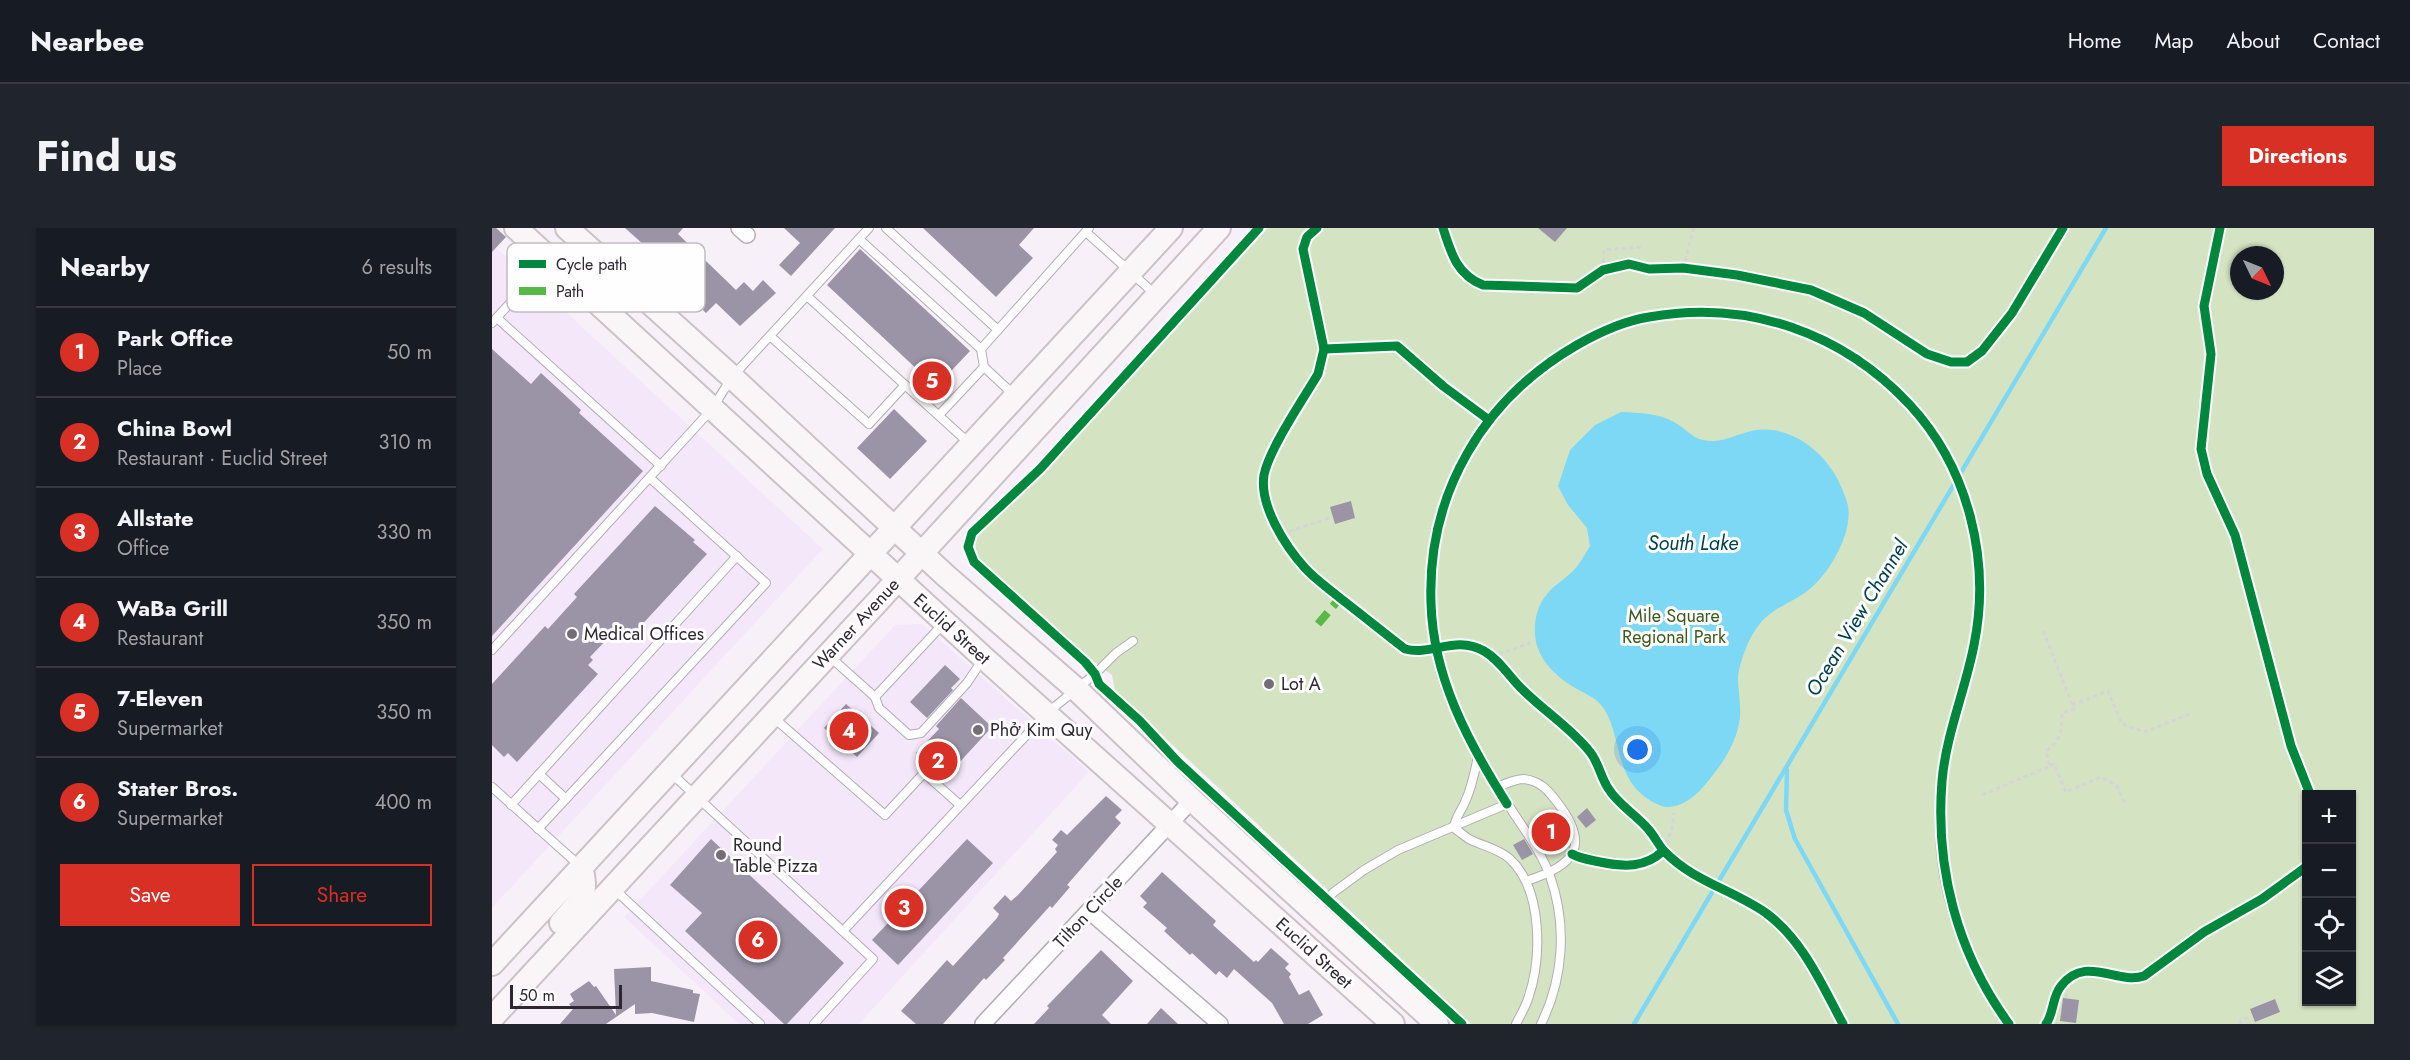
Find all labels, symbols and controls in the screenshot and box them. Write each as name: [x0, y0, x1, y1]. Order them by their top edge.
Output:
text: Nearbee: [30, 21, 144, 62]
text: Home: [2068, 26, 2121, 56]
text: Map: [2154, 26, 2194, 56]
text: About: [2227, 26, 2280, 56]
text: Contact: [2313, 26, 2380, 56]
text: Find us: [36, 126, 177, 187]
button: Directions: [2222, 126, 2374, 186]
legend: [507, 243, 705, 312]
north arrow: [2230, 246, 2284, 300]
text: Nearby: [60, 248, 149, 286]
text: 6 results: [362, 253, 432, 282]
text: Cycle path: [556, 253, 627, 276]
text: Path: [556, 280, 584, 303]
text: Park Office: [117, 322, 233, 354]
text: 1: [74, 338, 85, 367]
text: 50 m: [387, 338, 432, 367]
text: Place: [117, 354, 162, 383]
pin: 5: [912, 358, 952, 404]
text: China Bowl: [117, 412, 232, 444]
text: 2: [73, 428, 86, 457]
text: 310 m: [378, 428, 432, 457]
text: Restaurant · Euclid Street: [117, 444, 327, 473]
text: Allstate: [117, 502, 194, 534]
text: 3: [73, 518, 86, 547]
text: 330 m: [377, 518, 432, 547]
water label: South Lake: [1648, 529, 1738, 558]
water label: Ocean View Channel: [1799, 533, 1916, 702]
text: Office: [117, 534, 169, 563]
street label: Warner Avenue: [807, 572, 905, 676]
street label: Euclid Street: [908, 587, 997, 671]
text: WaBa Grill: [117, 592, 228, 624]
park label: Mile Square Regional Park: [1622, 603, 1726, 650]
text: 4: [73, 608, 86, 637]
text: 350 m: [376, 608, 432, 637]
place label: Medical Offices: [584, 621, 704, 647]
text: Restaurant: [117, 624, 203, 653]
marker: Medical Offices: [565, 627, 579, 641]
place label: Lot A: [1281, 671, 1321, 697]
marker: Lot A: [1262, 677, 1276, 691]
text: 7-Eleven: [117, 682, 203, 714]
text: 5: [73, 698, 86, 727]
text: 350 m: [376, 698, 432, 727]
pin: 4: [830, 708, 868, 754]
text: Supermarket: [117, 714, 223, 743]
place label: Phở Kim Quy: [990, 717, 1092, 743]
marker: Phở Kim Quy: [971, 723, 985, 737]
your location: [1623, 735, 1652, 764]
pin: 2: [918, 738, 958, 784]
text: Stater Bros.: [117, 772, 238, 804]
text: 6: [73, 788, 86, 817]
text: 400 m: [375, 788, 432, 817]
map controls: [2302, 790, 2356, 1006]
button: +: [2302, 790, 2356, 844]
text: Supermarket: [117, 804, 223, 833]
pin: 1: [1532, 810, 1570, 854]
place label: Round Table Pizza: [733, 832, 818, 879]
button: −: [2302, 844, 2356, 898]
marker: Round Table Pizza: [714, 848, 728, 862]
button: Save: [60, 864, 240, 926]
button: Share: [252, 864, 432, 926]
street label: Tilton Circle: [1047, 870, 1129, 954]
pin: 3: [884, 886, 924, 930]
button: locate: [2302, 898, 2356, 952]
street label: Euclid Street: [1270, 911, 1359, 995]
pin: 6: [738, 918, 778, 962]
button: layers: [2302, 952, 2356, 1006]
scale bar: [510, 982, 622, 1010]
text: 50 m: [519, 984, 555, 1007]

